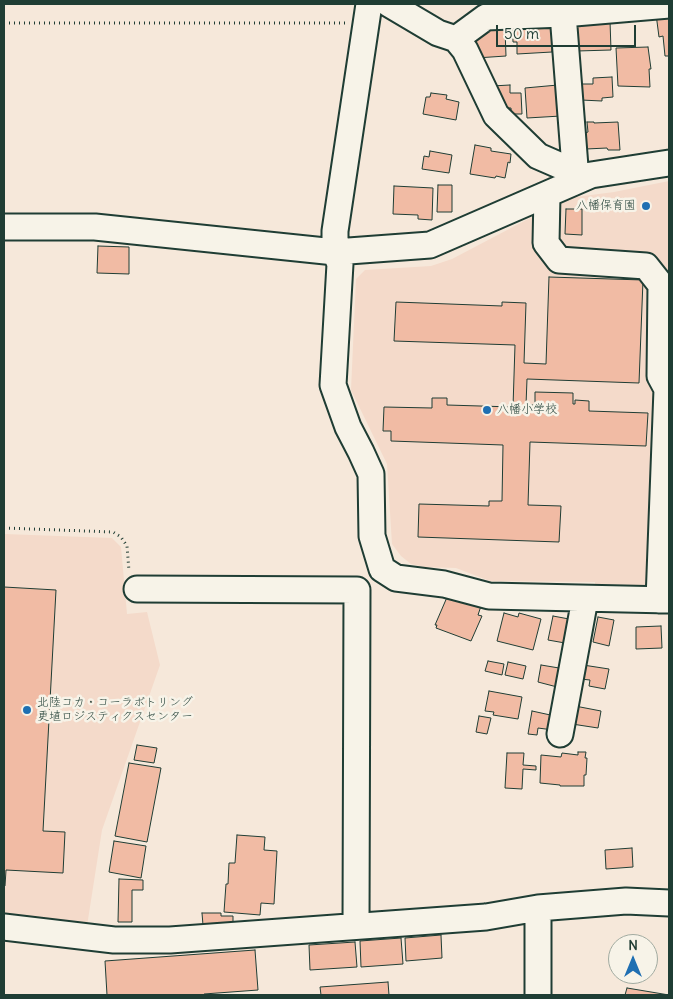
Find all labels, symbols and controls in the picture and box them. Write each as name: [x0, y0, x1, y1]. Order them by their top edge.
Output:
scale bar: [498, 15, 638, 47]
text: 50 m: [504, 24, 539, 43]
place label: 八幡保育園: [576, 199, 636, 213]
marker: 八幡保育園: [640, 200, 652, 212]
place label: 八幡小学校: [497, 403, 557, 417]
marker: 八幡小学校: [481, 404, 493, 416]
place label: 北陸コカ・コーラボトリング 更埴ロジスティクスセンター: [37, 696, 193, 724]
marker: 北陸コカ・コーラボトリング 更埴ロジスティクスセンター: [21, 704, 33, 716]
north arrow: [608, 934, 658, 984]
text: N: [628, 936, 638, 954]

